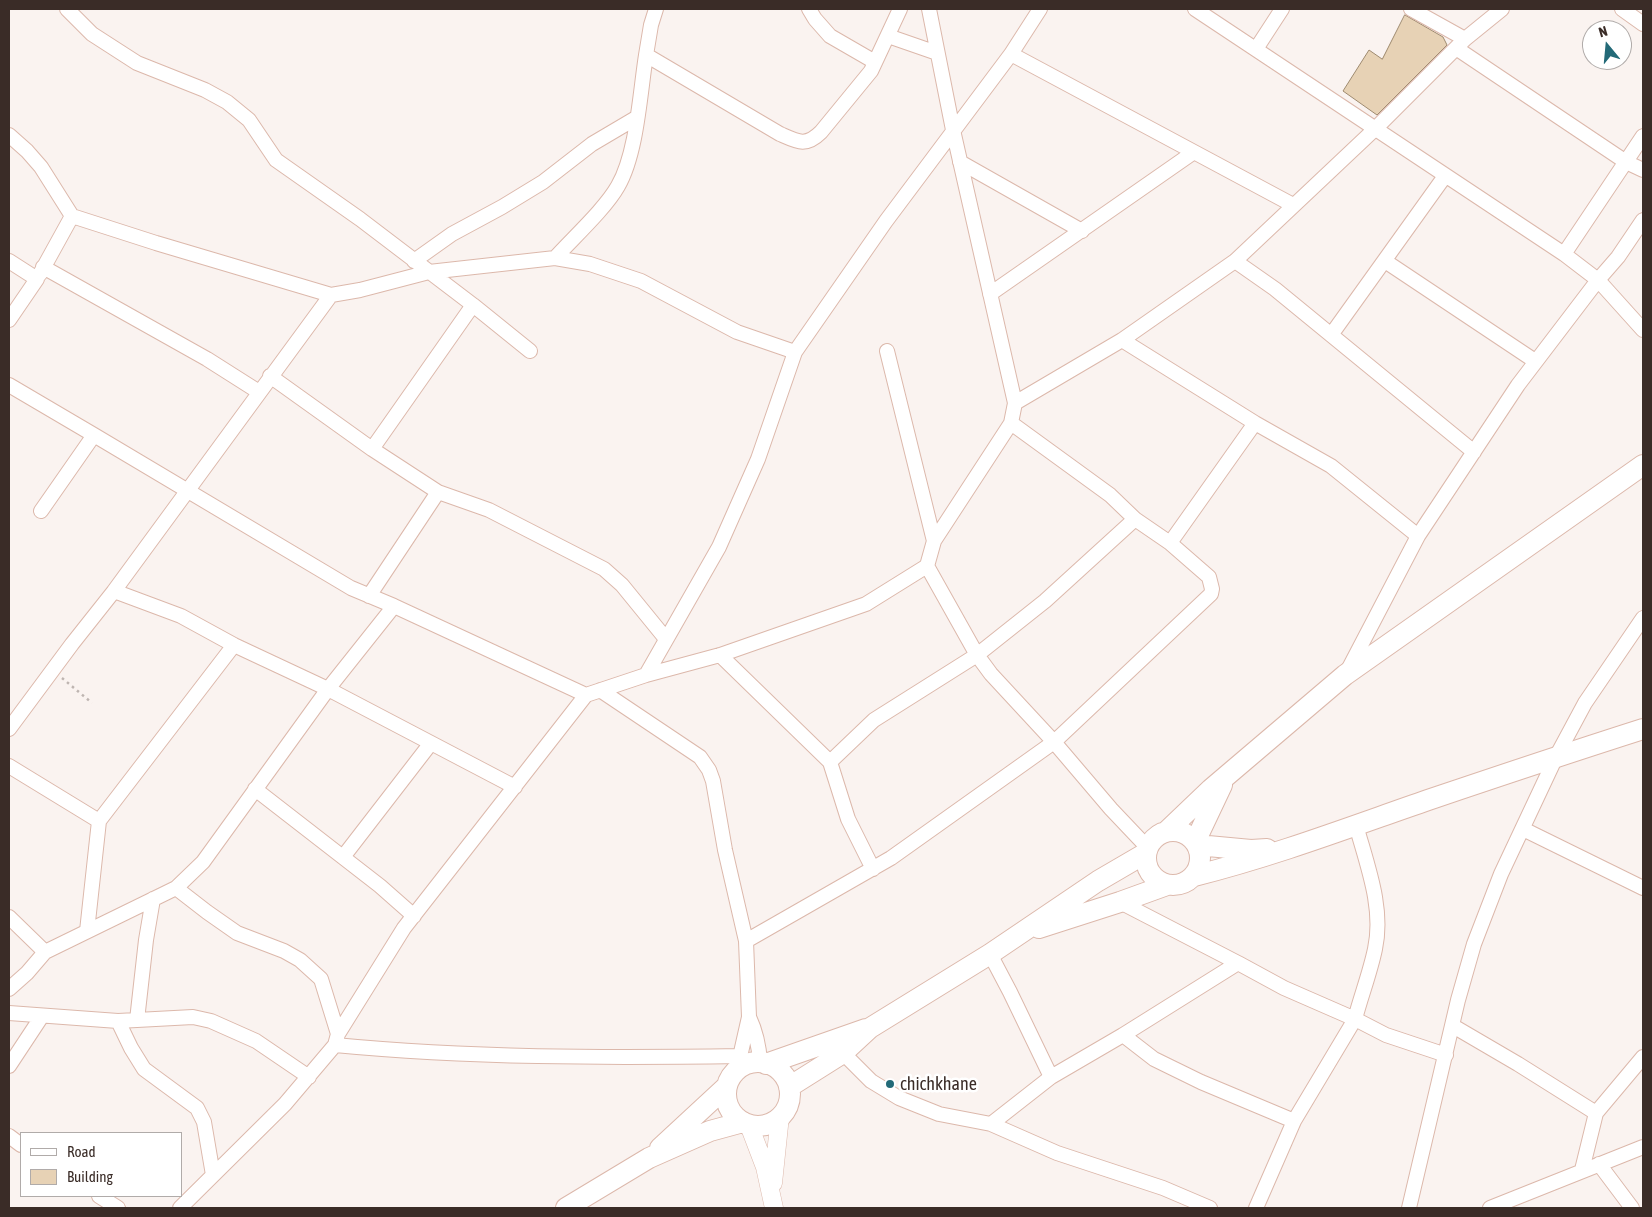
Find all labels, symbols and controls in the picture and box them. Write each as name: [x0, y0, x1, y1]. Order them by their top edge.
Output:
north arrow: [1582, 20, 1632, 70]
text: N: [1597, 23, 1609, 40]
place label: chichkhane: [900, 1073, 977, 1095]
marker: chichkhane: [884, 1078, 896, 1090]
legend: [20, 1132, 182, 1197]
text: Road: [67, 1143, 96, 1160]
text: Building: [67, 1168, 113, 1185]

